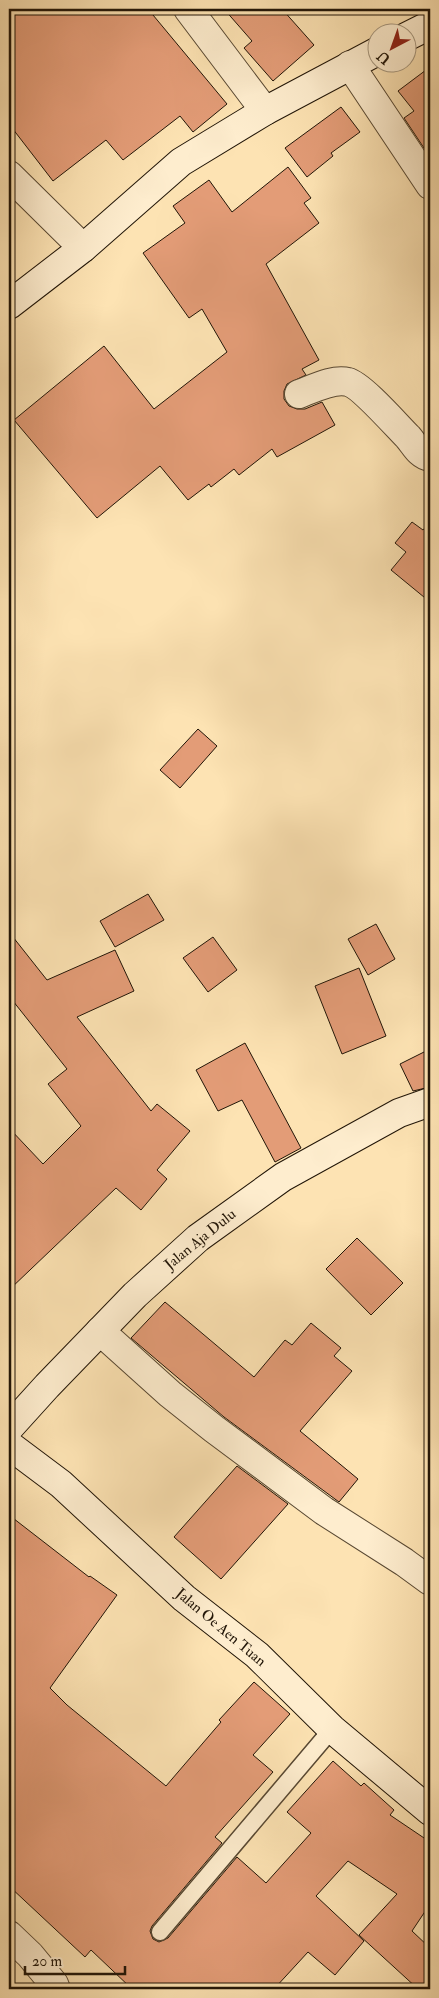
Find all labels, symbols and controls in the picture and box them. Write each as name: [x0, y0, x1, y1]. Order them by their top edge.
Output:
north arrow: [366, 22, 416, 72]
text: U: [374, 47, 394, 68]
street label: Jalan Aja Dulu: [160, 1205, 241, 1275]
street label: Jalan Oe Aen Tuan: [170, 1583, 270, 1672]
scale bar: [25, 1943, 125, 1975]
text: 20 m: [32, 1952, 62, 1971]

